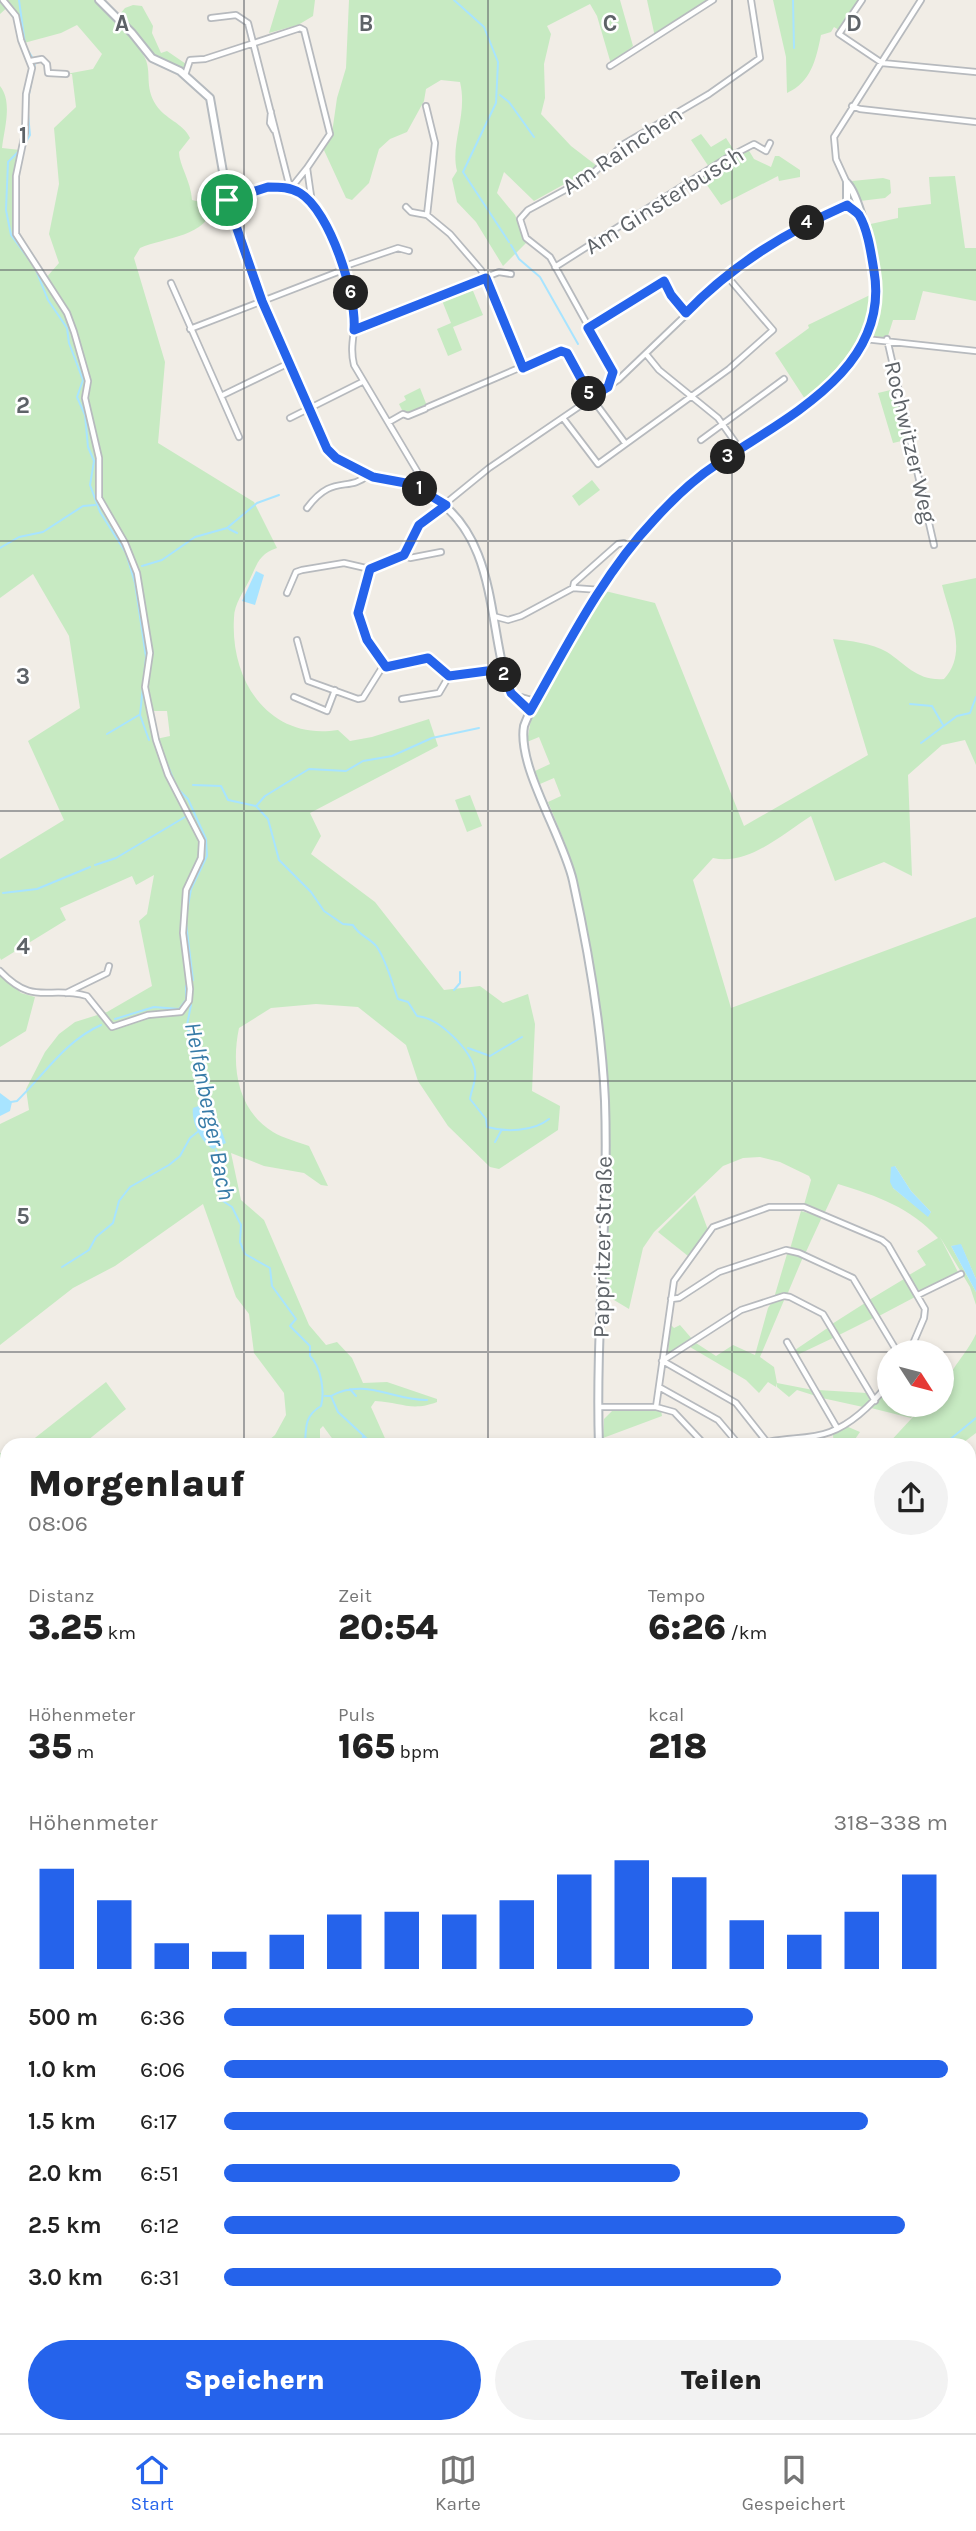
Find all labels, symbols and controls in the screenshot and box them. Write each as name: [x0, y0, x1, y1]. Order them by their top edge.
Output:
text: A: [115, 10, 129, 37]
text: B: [359, 10, 373, 37]
text: C: [603, 10, 617, 37]
text: D: [846, 10, 862, 37]
street label: Am Rainchen: [557, 100, 687, 201]
text: 1: [19, 122, 27, 149]
street label: Am Ginsterbusch: [580, 141, 749, 260]
pin: [197, 170, 257, 230]
icon: arrive: [208, 181, 246, 219]
pin: 4: [790, 206, 824, 241]
text: 4: [801, 211, 812, 233]
pin: 6: [334, 276, 368, 310]
text: 6: [345, 281, 356, 303]
street label: Rochwitzer Weg: [879, 358, 942, 526]
pin: 5: [572, 376, 606, 412]
text: 5: [583, 382, 594, 404]
text: 2: [16, 392, 30, 419]
pin: 3: [710, 440, 746, 475]
text: 3: [722, 445, 733, 467]
pin: 1: [402, 472, 438, 506]
text: 1: [416, 477, 423, 499]
pin: 2: [486, 658, 522, 692]
text: 3: [16, 663, 30, 690]
text: 2: [498, 663, 509, 685]
text: 4: [16, 933, 30, 960]
water label: Helfenberger Bach: [179, 1019, 241, 1203]
street label: Pappritzer Straße: [587, 1156, 618, 1338]
text: 5: [16, 1203, 30, 1230]
north arrow: [877, 1340, 954, 1418]
map controls: [877, 1340, 954, 1417]
text: Morgenlauf: [28, 1461, 245, 1506]
button: share: [874, 1461, 948, 1535]
text: 08:06: [28, 1510, 88, 1537]
text: Distanz: [28, 1585, 94, 1607]
text: Zeit: [338, 1585, 372, 1607]
text: Tempo: [648, 1585, 705, 1607]
text: 3.25: [28, 1607, 103, 1648]
text: 20:54: [338, 1607, 438, 1648]
text: 6:26: [648, 1607, 726, 1648]
text: km: [103, 1622, 136, 1644]
text: /km: [726, 1622, 767, 1644]
text: Höhenmeter: [28, 1704, 135, 1726]
text: Puls: [338, 1704, 375, 1726]
text: kcal: [648, 1704, 684, 1726]
text: 35: [28, 1726, 72, 1767]
text: 165: [338, 1726, 395, 1767]
text: 218: [648, 1726, 707, 1767]
text: m: [72, 1741, 94, 1763]
text: bpm: [395, 1741, 440, 1763]
text: Höhenmeter: [28, 1809, 158, 1836]
text: 318–338 m: [834, 1809, 948, 1836]
text: 500 m: [28, 2004, 98, 2031]
text: 6:36: [140, 2004, 185, 2031]
text: 1.0 km: [28, 2056, 97, 2083]
text: 6:06: [140, 2056, 185, 2083]
text: 1.5 km: [28, 2108, 96, 2135]
text: 6:17: [140, 2108, 177, 2135]
text: 2.0 km: [28, 2160, 103, 2187]
text: 6:51: [140, 2160, 179, 2187]
text: 2.5 km: [28, 2212, 102, 2239]
text: 6:12: [140, 2212, 179, 2239]
text: 3.0 km: [28, 2264, 103, 2291]
text: 6:31: [140, 2264, 180, 2291]
button: Speichern: [28, 2340, 481, 2420]
button: Teilen: [495, 2340, 948, 2420]
tab: Start: [131, 2451, 174, 2515]
tab: Karte: [435, 2451, 481, 2515]
tab: Gespeichert: [742, 2451, 845, 2515]

